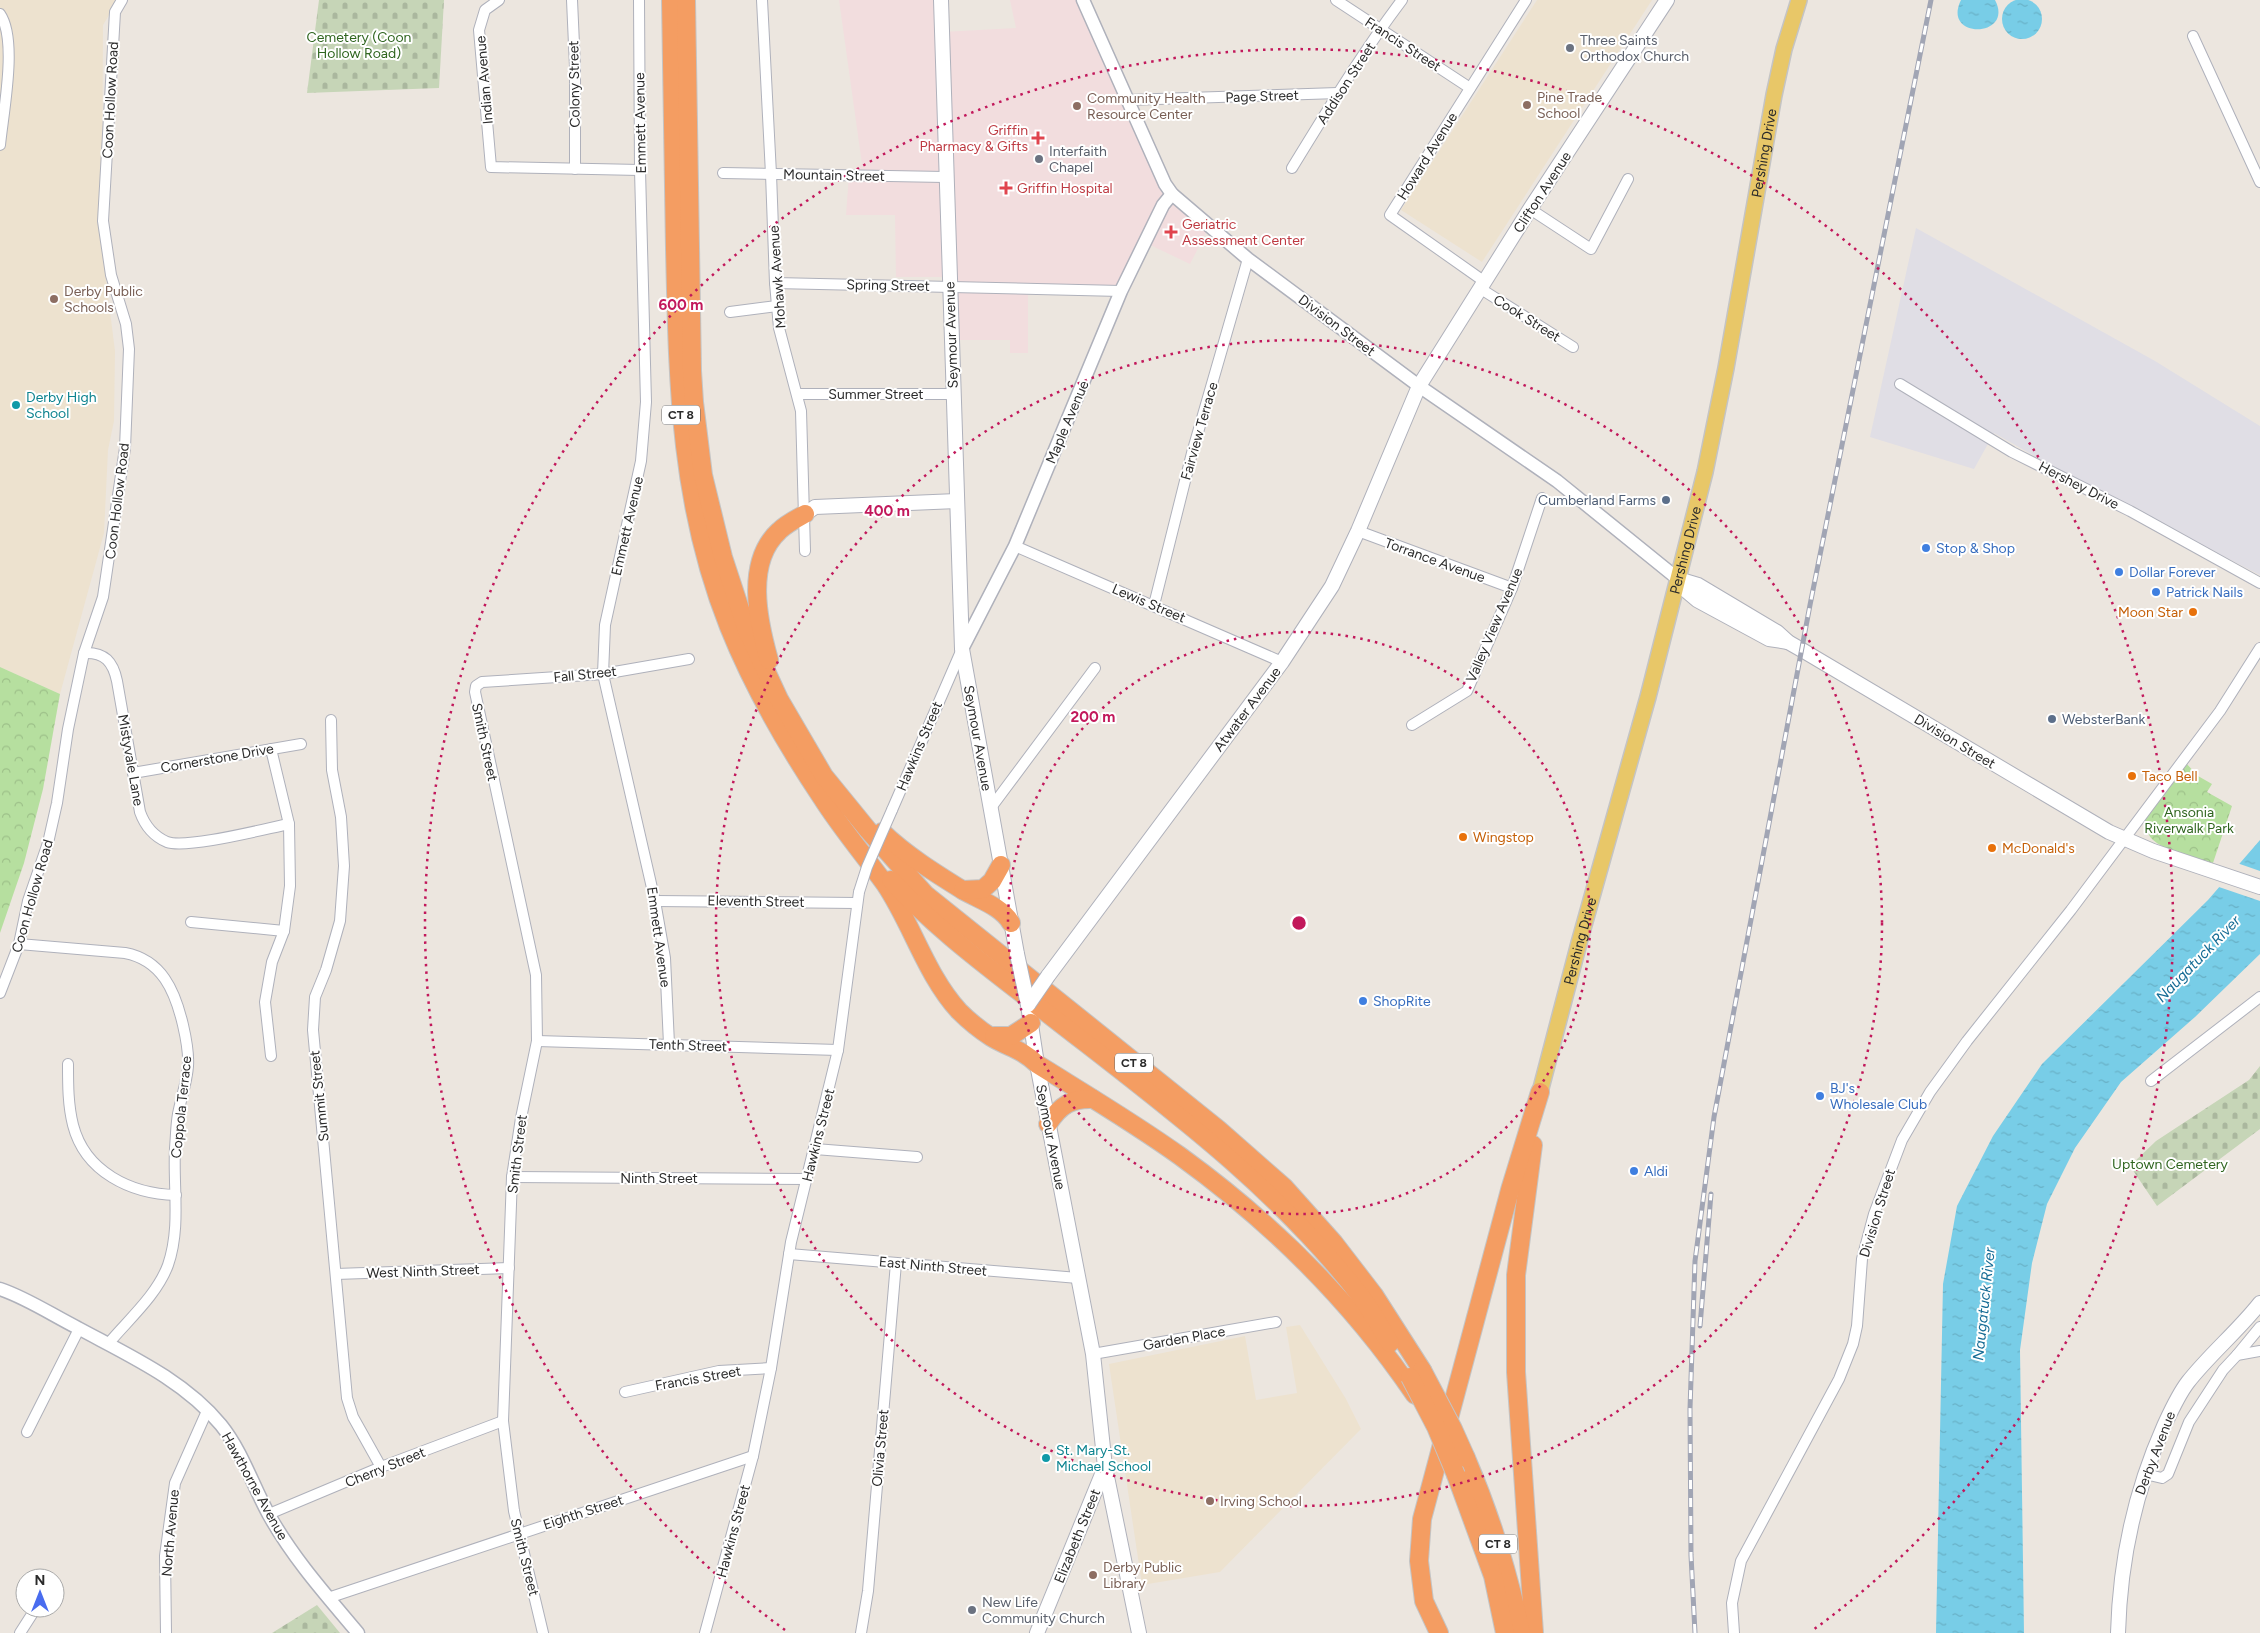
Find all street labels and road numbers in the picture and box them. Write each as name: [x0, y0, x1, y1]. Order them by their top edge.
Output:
street label: Francis Street: [1362, 14, 1444, 75]
street label: Indian Avenue: [472, 35, 497, 125]
street label: Addison Street: [1314, 39, 1379, 127]
street label: Colony Street: [565, 40, 584, 128]
street label: Coon Hollow Road: [99, 41, 122, 159]
street label: Emmett Avenue: [631, 72, 650, 174]
street label: Page Street: [1225, 87, 1299, 106]
street label: Pershing Drive: [1748, 107, 1781, 199]
street label: Howard Avenue: [1394, 109, 1461, 203]
street label: Clifton Avenue: [1510, 148, 1575, 236]
street label: Mountain Street: [783, 166, 885, 185]
street label: Mohawk Avenue: [765, 224, 790, 329]
street label: Spring Street: [846, 276, 930, 295]
street label: Seymour Avenue: [941, 281, 962, 389]
street label: Division Street: [1295, 291, 1378, 360]
street label: Cook Street: [1490, 291, 1563, 346]
street label: Maple Avenue: [1042, 378, 1093, 466]
street label: Fairview Terrace: [1177, 380, 1222, 482]
street label: Summer Street: [828, 386, 924, 403]
road number: CT 8: [662, 406, 700, 424]
street label: Coon Hollow Road: [102, 442, 133, 560]
street label: Hershey Drive: [2036, 458, 2122, 513]
street label: Emmett Avenue: [608, 475, 647, 577]
street label: Pershing Drive: [1666, 504, 1705, 596]
street label: Torrance Avenue: [1382, 534, 1488, 587]
street label: Valley View Avenue: [1463, 565, 1526, 685]
street label: Lewis Street: [1110, 580, 1188, 627]
street label: Fall Street: [553, 663, 618, 686]
street label: Atwater Avenue: [1210, 664, 1285, 755]
street label: Seymour Avenue: [960, 684, 995, 792]
street label: Hawkins Street: [893, 699, 946, 793]
street label: Smith Street: [468, 701, 501, 783]
street label: Division Street: [1911, 711, 1998, 772]
street label: Mistyvale Lane: [114, 713, 147, 807]
street label: Cornerstone Drive: [159, 740, 275, 777]
street label: Coon Hollow Road: [8, 838, 57, 955]
street label: Emmett Avenue: [643, 886, 674, 989]
street label: Eleventh Street: [707, 892, 805, 911]
street label: Pershing Drive: [1560, 895, 1600, 987]
street label: Tenth Street: [649, 1036, 727, 1055]
street label: Summit Street: [306, 1050, 333, 1142]
road number: CT 8: [1115, 1054, 1153, 1072]
street label: Coppola Terrace: [168, 1055, 195, 1159]
street label: Seymour Avenue: [1032, 1083, 1069, 1191]
street label: Hawkins Street: [799, 1087, 838, 1184]
street label: Smith Street: [504, 1114, 531, 1195]
street label: Division Street: [1856, 1167, 1899, 1260]
street label: Ninth Street: [620, 1170, 698, 1187]
street label: East Ninth Street: [878, 1253, 988, 1280]
street label: West Ninth Street: [366, 1261, 480, 1282]
street label: Garden Place: [1142, 1323, 1227, 1354]
street label: Francis Street: [654, 1363, 742, 1394]
street label: Olivia Street: [869, 1409, 892, 1487]
street label: Derby Avenue: [2132, 1409, 2179, 1497]
street label: Hawthorne Avenue: [218, 1429, 291, 1543]
street label: Cherry Street: [343, 1444, 428, 1491]
street label: Hawkins Street: [713, 1483, 754, 1579]
street label: Elizabeth Street: [1051, 1487, 1104, 1586]
street label: North Avenue: [158, 1488, 183, 1577]
street label: Eighth Street: [541, 1492, 625, 1533]
street label: Smith Street: [507, 1516, 542, 1598]
road number: CT 8: [1479, 1535, 1517, 1554]

